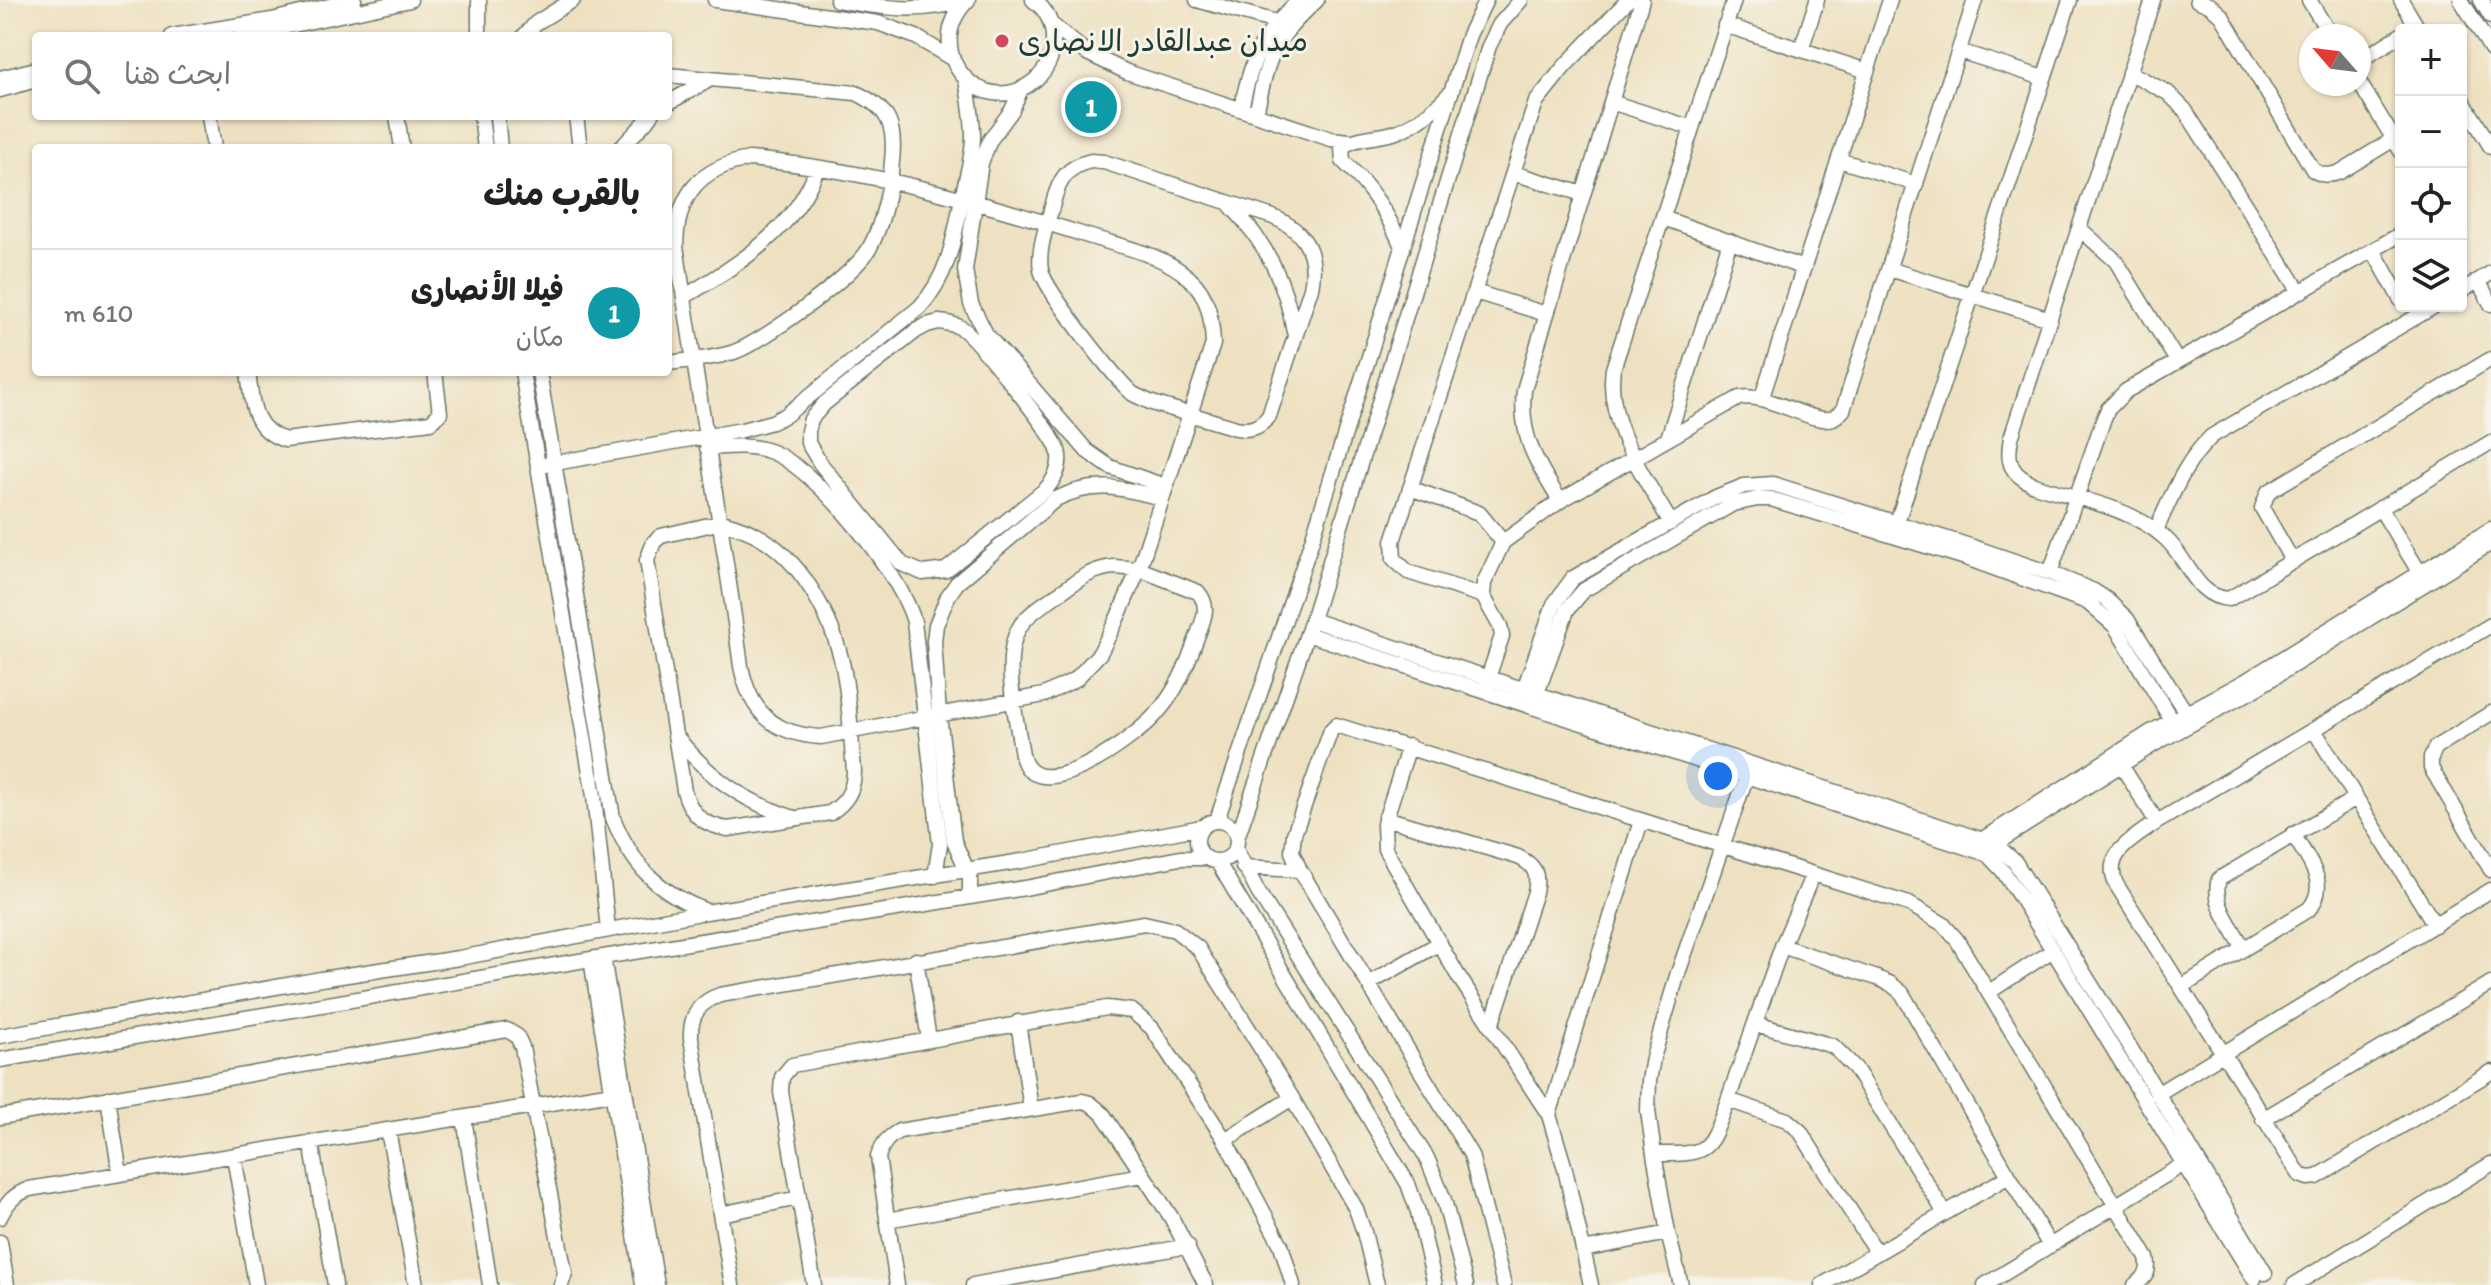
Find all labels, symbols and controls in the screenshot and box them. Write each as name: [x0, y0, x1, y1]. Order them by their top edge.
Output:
place label: ميدان عبدالقادر الانصارى: [1018, 22, 1308, 59]
north arrow: [2299, 24, 2371, 96]
map controls: [2395, 24, 2467, 312]
button: +: [2395, 24, 2467, 96]
search box: [32, 32, 672, 120]
marker: ميدان عبدالقادر الانصارى: [993, 32, 1011, 50]
icon: search: [60, 54, 104, 98]
text: ابحث هنا: [124, 55, 231, 92]
pin: 1: [1065, 77, 1117, 137]
button: −: [2395, 96, 2467, 168]
button: locate: [2395, 168, 2467, 240]
text: بالقرب منك: [483, 173, 640, 214]
button: layers: [2395, 240, 2467, 312]
text: فيلا الأنصارى: [411, 271, 564, 308]
text: 610 m: [64, 297, 134, 329]
text: 1: [608, 297, 620, 329]
text: مكان: [516, 321, 564, 353]
your location: [1698, 756, 1738, 796]

